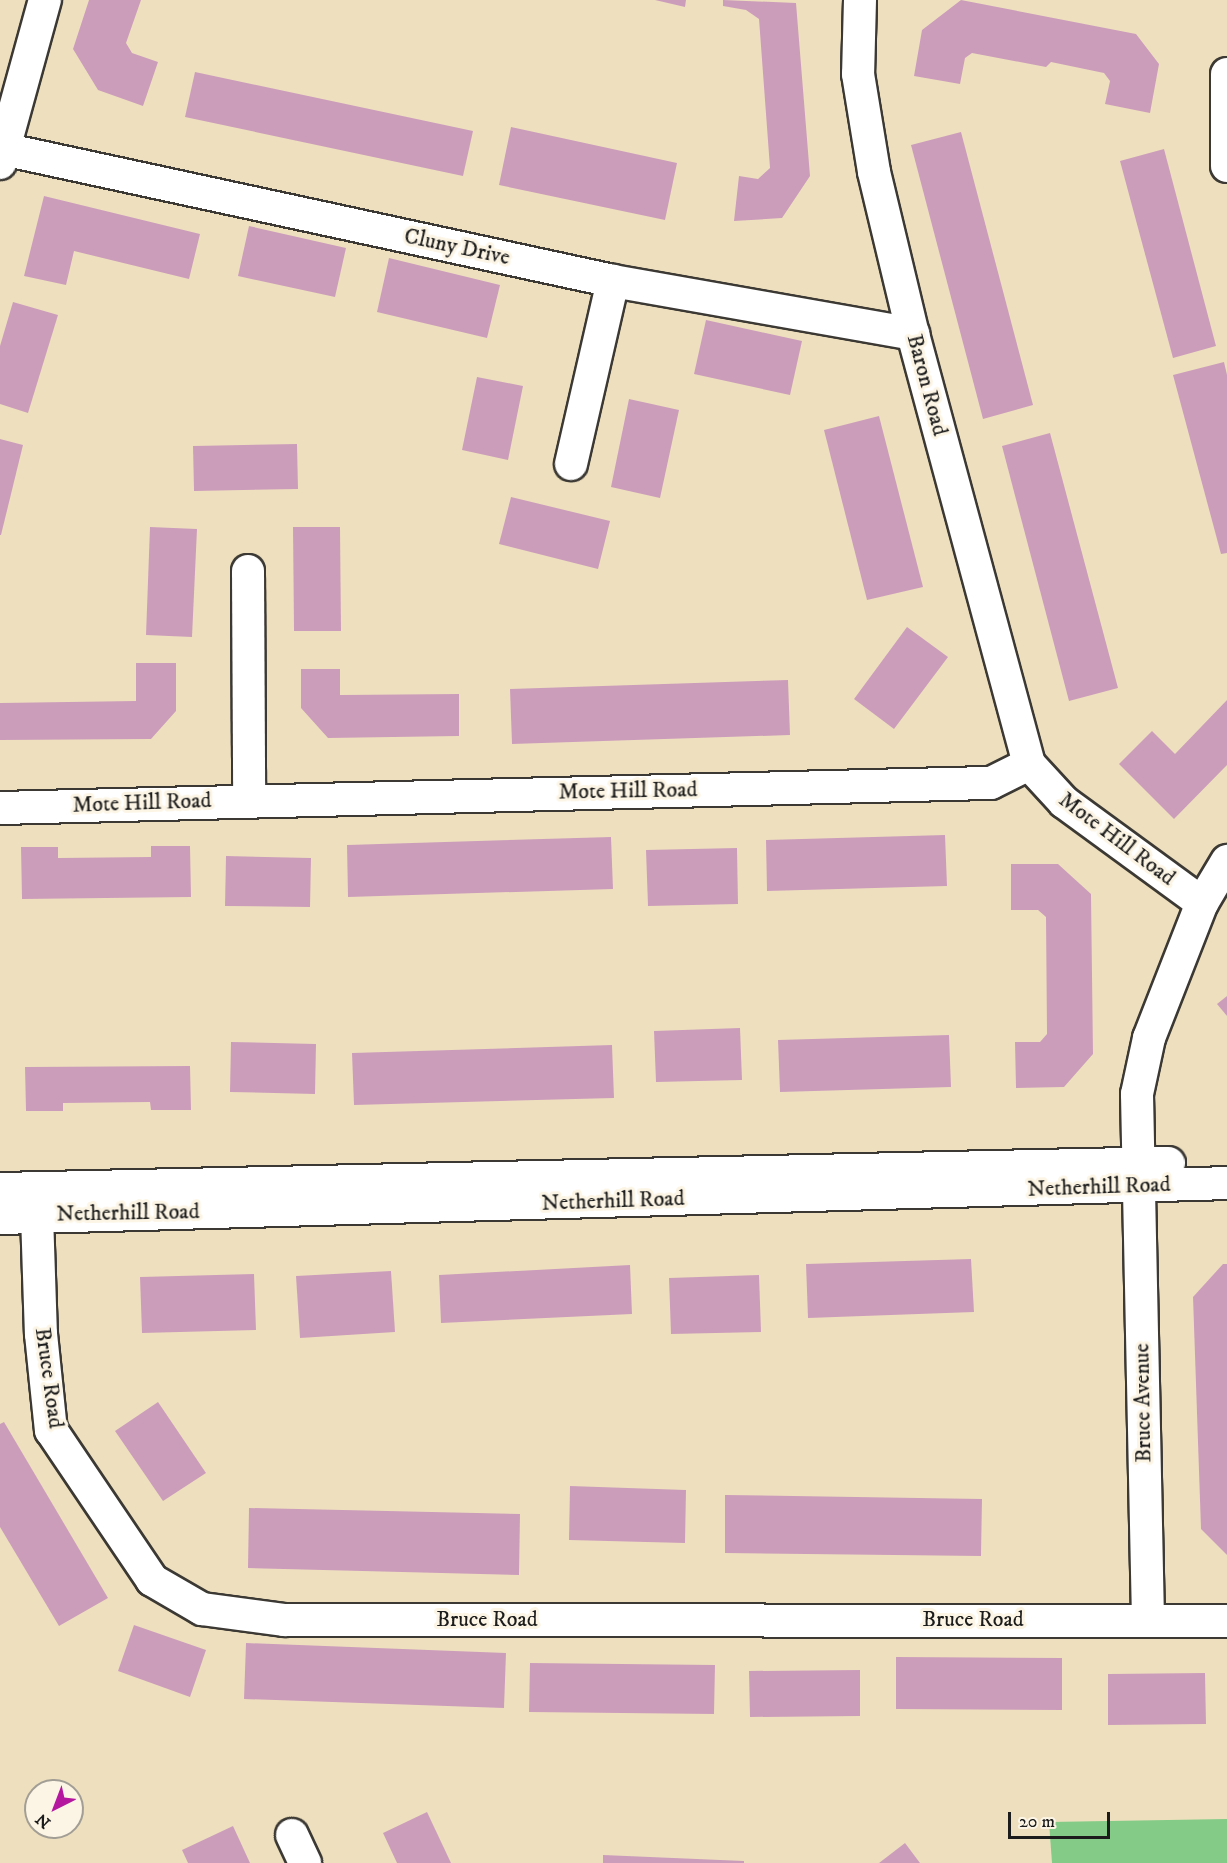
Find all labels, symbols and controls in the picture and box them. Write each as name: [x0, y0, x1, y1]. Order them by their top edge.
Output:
street label: Cluny Drive: [402, 223, 512, 271]
street label: Baron Road: [901, 331, 953, 439]
street label: Mote Hill Road: [558, 777, 698, 805]
street label: Mote Hill Road: [72, 787, 212, 819]
street label: Mote Hill Road: [1054, 787, 1180, 891]
street label: Netherhill Road: [1027, 1171, 1171, 1203]
street label: Netherhill Road: [541, 1185, 685, 1217]
street label: Netherhill Road: [56, 1199, 200, 1227]
street label: Bruce Road: [29, 1326, 69, 1430]
street label: Bruce Avenue: [1129, 1343, 1157, 1463]
street label: Bruce Road: [436, 1607, 538, 1633]
street label: Bruce Road: [922, 1607, 1024, 1633]
north arrow: [24, 1779, 84, 1839]
scale bar: [1011, 1800, 1113, 1838]
text: N: [32, 1809, 55, 1833]
text: 20 m: [1019, 1811, 1055, 1833]

